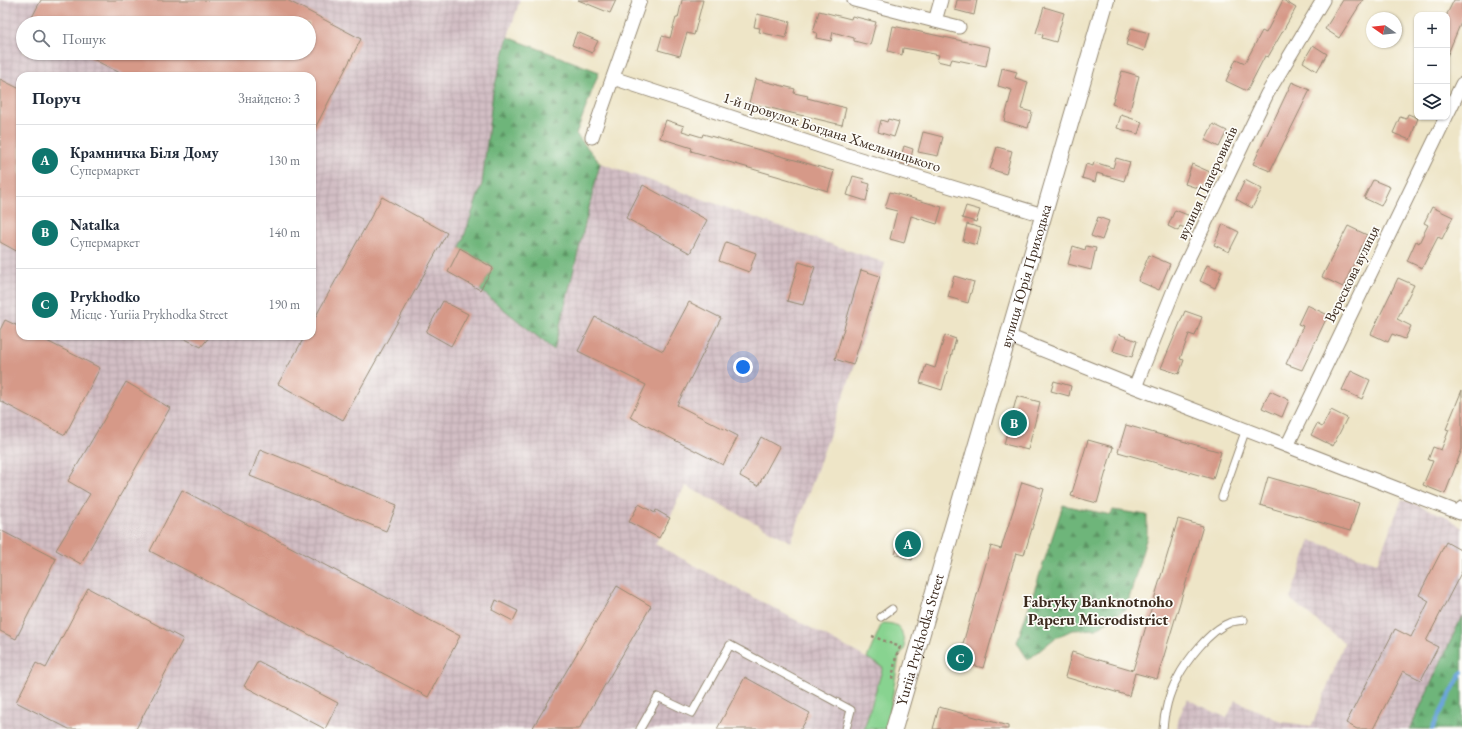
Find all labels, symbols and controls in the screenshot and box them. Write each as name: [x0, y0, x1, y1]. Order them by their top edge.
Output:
north arrow: [1366, 12, 1402, 48]
map controls: [1414, 12, 1450, 120]
button: +: [1414, 12, 1450, 48]
search box: [16, 16, 316, 60]
icon: search: [30, 27, 52, 49]
text: Пошук: [62, 29, 106, 48]
button: −: [1414, 48, 1450, 84]
button: layers: [1414, 84, 1450, 120]
text: Поруч: [32, 87, 81, 109]
street label: 1-й провулок Богдана Хмельницького: [721, 87, 944, 176]
text: Знайдено: 3: [238, 90, 300, 107]
street label: вулиця Паперовиків: [1172, 123, 1241, 243]
text: Крамничка Біля Дому: [70, 143, 219, 162]
text: A: [40, 152, 50, 169]
text: 130 m: [269, 152, 300, 169]
text: Супермаркет: [70, 162, 140, 179]
street label: вулиця Юрія Приходька: [995, 202, 1055, 350]
text: Natalka: [70, 215, 120, 234]
street label: Верескова вулиця: [1320, 222, 1383, 325]
text: B: [41, 224, 49, 241]
text: 140 m: [269, 224, 300, 241]
text: Супермаркет: [70, 234, 140, 251]
text: Prykhodko: [70, 287, 140, 306]
text: C: [40, 296, 50, 313]
text: 190 m: [269, 296, 300, 313]
text: Місце · Yuriia Prykhodka Street: [70, 306, 228, 323]
your location: [733, 357, 753, 377]
pin: B: [1001, 408, 1027, 438]
pin: A: [895, 529, 921, 559]
street label: Yuriia Prykhodka Street: [891, 571, 948, 708]
district label: Fabryky Banknotnoho Paperu Microdistrict: [1023, 591, 1173, 630]
pin: C: [947, 643, 973, 673]

